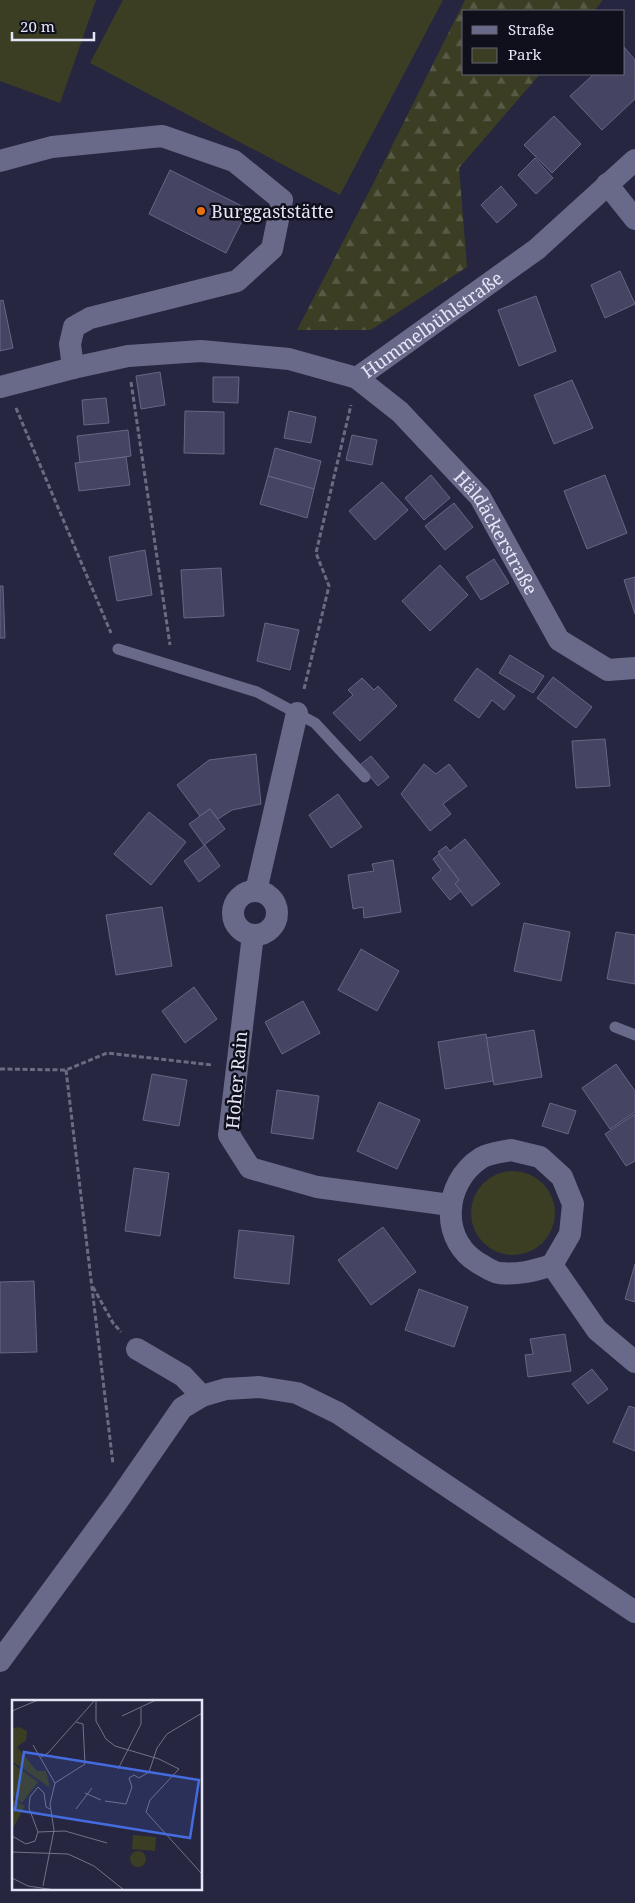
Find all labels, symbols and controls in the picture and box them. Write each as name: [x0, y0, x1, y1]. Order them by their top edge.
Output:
scale bar: [12, 10, 95, 42]
legend: [462, 10, 625, 75]
text: 20 m: [20, 16, 55, 36]
text: Straße: [508, 19, 554, 39]
text: Park: [508, 44, 542, 64]
place label: Burggaststätte: [211, 199, 334, 223]
marker: Burggaststätte: [195, 205, 207, 217]
street label: Hummelbühlstraße: [356, 265, 507, 383]
street label: Häldäckerstraße: [449, 465, 544, 599]
street label: Hoher Rain: [220, 1030, 252, 1130]
inset map: [12, 1700, 202, 1890]

